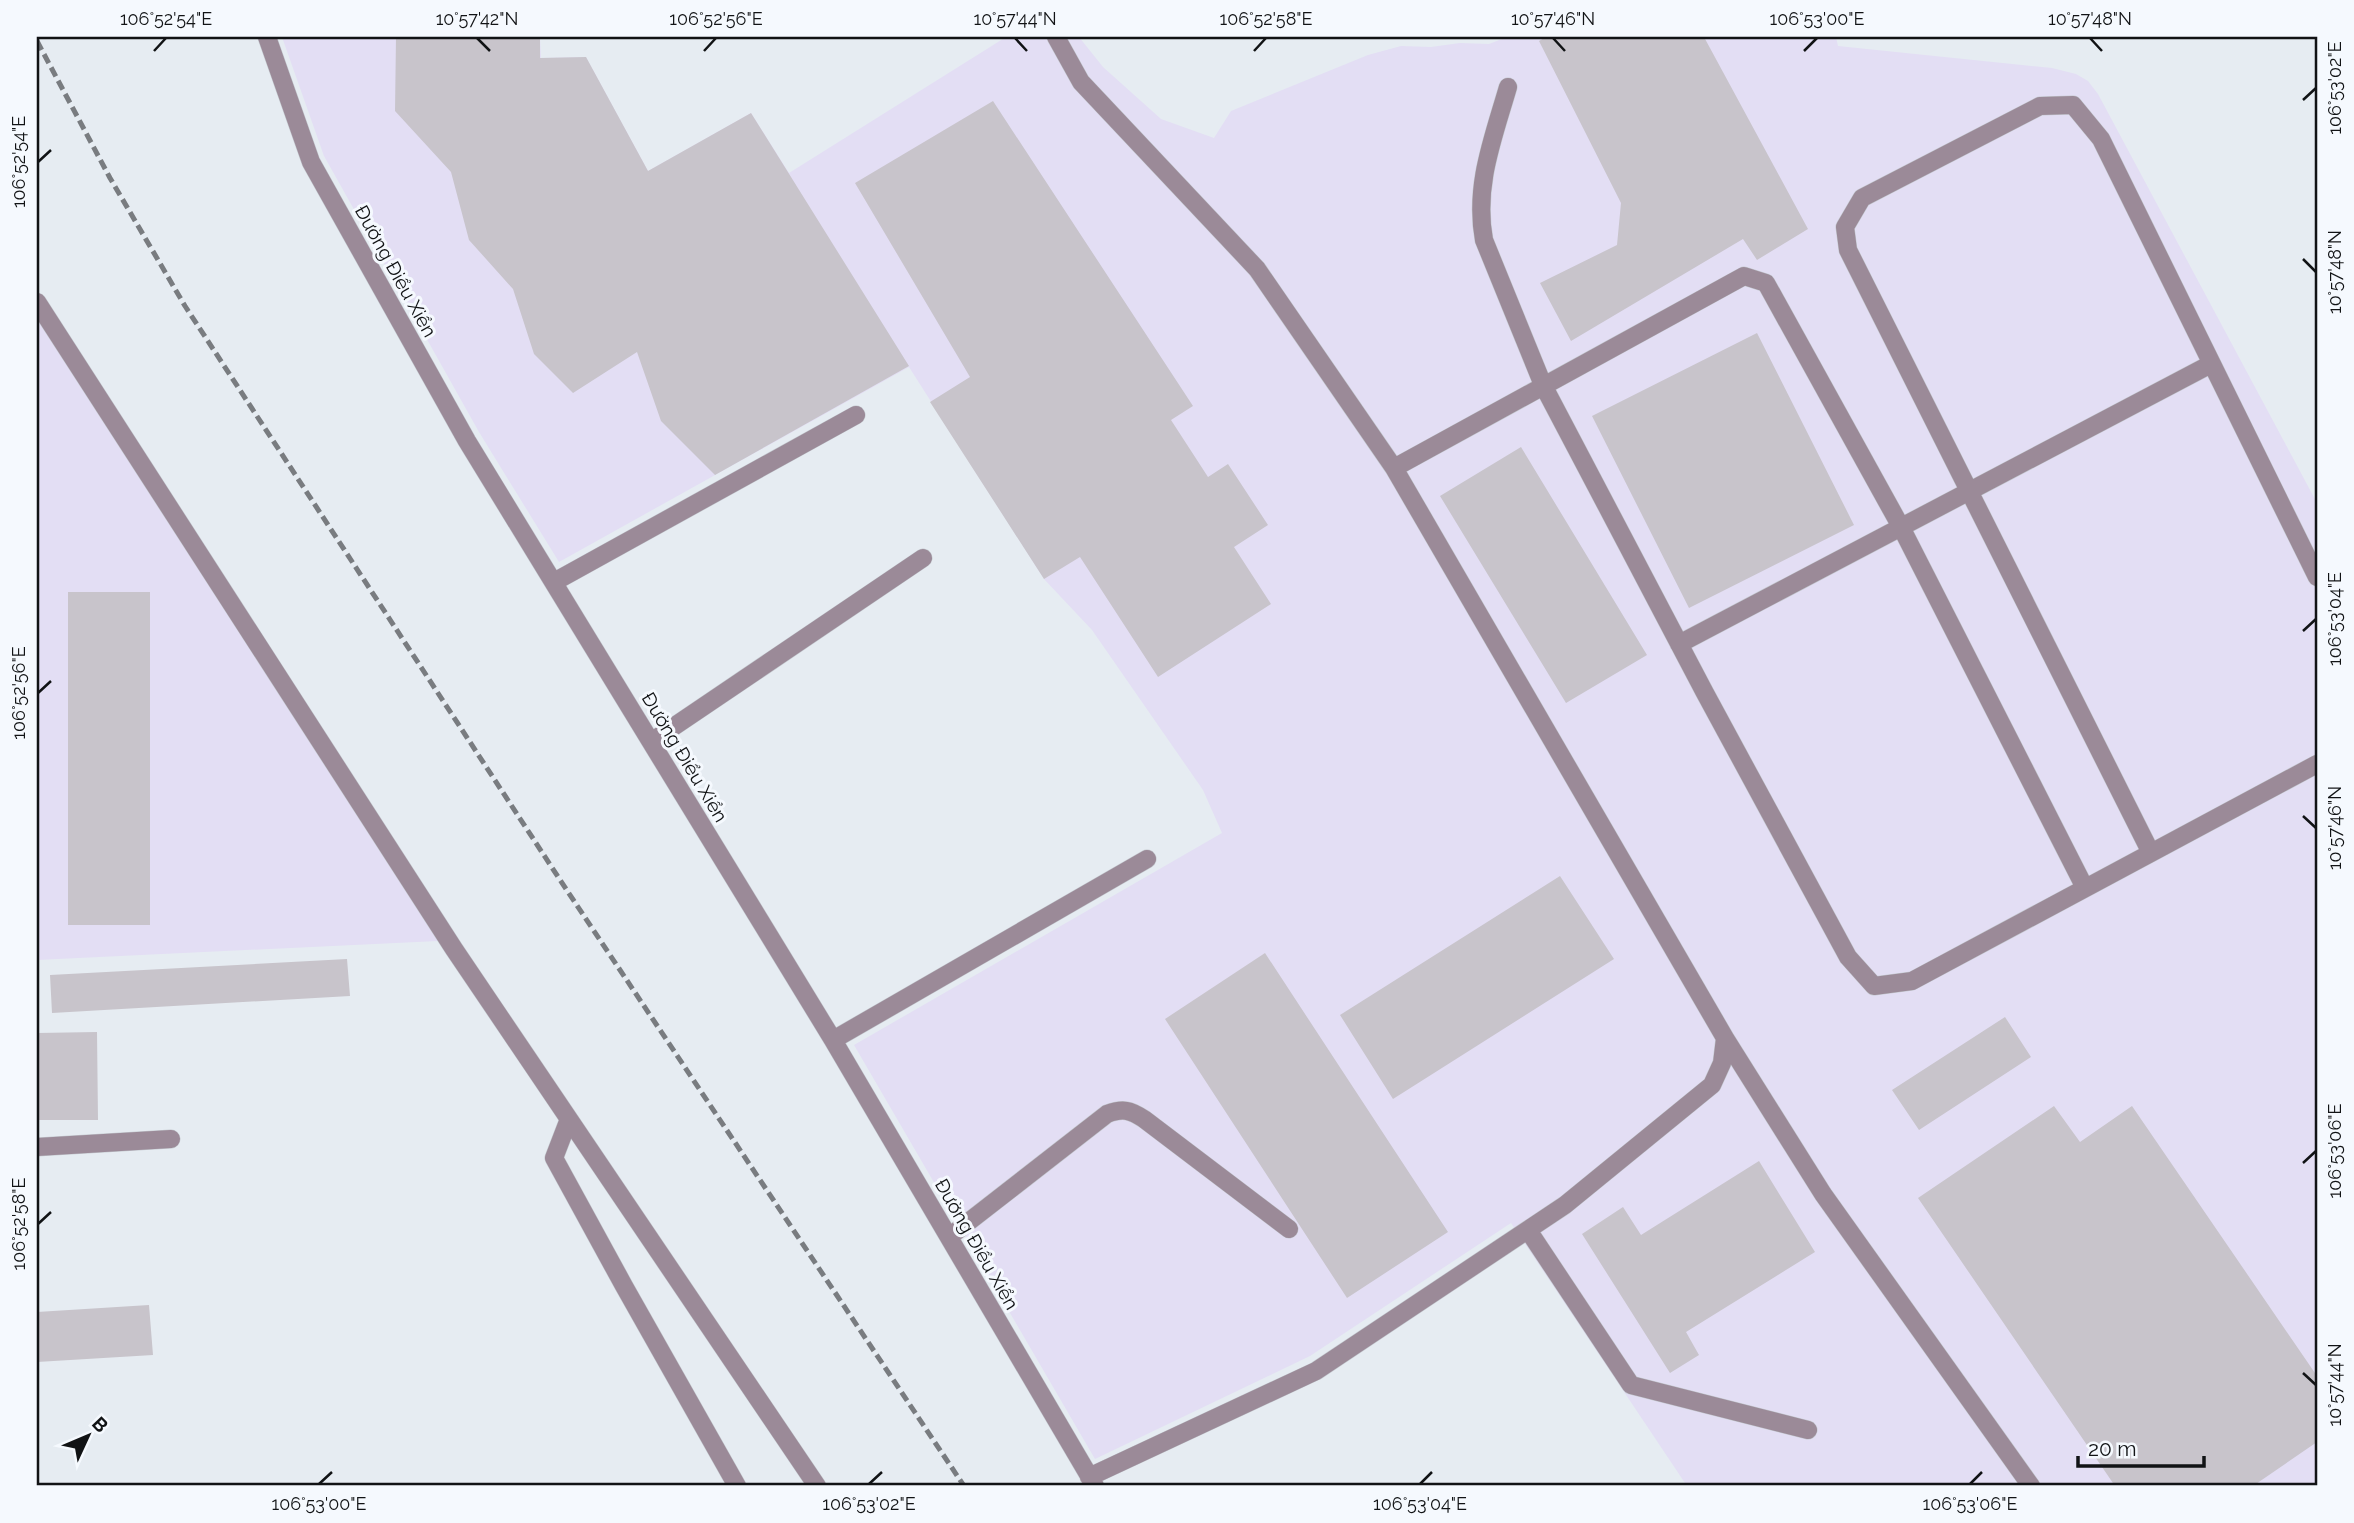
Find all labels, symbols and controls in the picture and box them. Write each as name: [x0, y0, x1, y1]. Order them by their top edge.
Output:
text: 106°52'54"E: [120, 8, 212, 29]
text: 10°57'42"N: [436, 8, 518, 29]
text: 106°52'56"E: [669, 8, 763, 29]
text: 10°57'44"N: [973, 8, 1057, 29]
text: 106°52'58"E: [1219, 8, 1313, 29]
text: 10°57'46"N: [1511, 8, 1595, 29]
text: 106°53'00"E: [1770, 8, 1865, 29]
text: 10°57'48"N: [2048, 8, 2132, 29]
text: 106°53'02"E: [2324, 41, 2345, 135]
text: 106°52'54"E: [8, 116, 29, 208]
street label: Đường Điểu Xiển: [351, 201, 441, 341]
text: 10°57'48"N: [2324, 230, 2345, 314]
text: 106°53'04"E: [2324, 572, 2345, 666]
text: 106°52'56"E: [8, 646, 29, 740]
street label: Đường Điểu Xiển: [638, 688, 732, 826]
text: 10°57'46"N: [2324, 786, 2345, 870]
text: 106°53'06"E: [2324, 1104, 2345, 1198]
street label: Đường Điểu Xiển: [931, 1175, 1023, 1313]
text: 106°52'58"E: [8, 1177, 29, 1271]
text: 10°57'44"N: [2324, 1343, 2345, 1427]
north arrow: [52, 1400, 122, 1470]
text: B: [88, 1412, 113, 1437]
scale bar: [2078, 1425, 2204, 1469]
text: 20 m: [2088, 1436, 2136, 1461]
text: 106°53'00"E: [272, 1493, 367, 1514]
text: 106°53'02"E: [822, 1493, 916, 1514]
text: 106°53'04"E: [1373, 1493, 1467, 1514]
text: 106°53'06"E: [1923, 1493, 2017, 1514]

